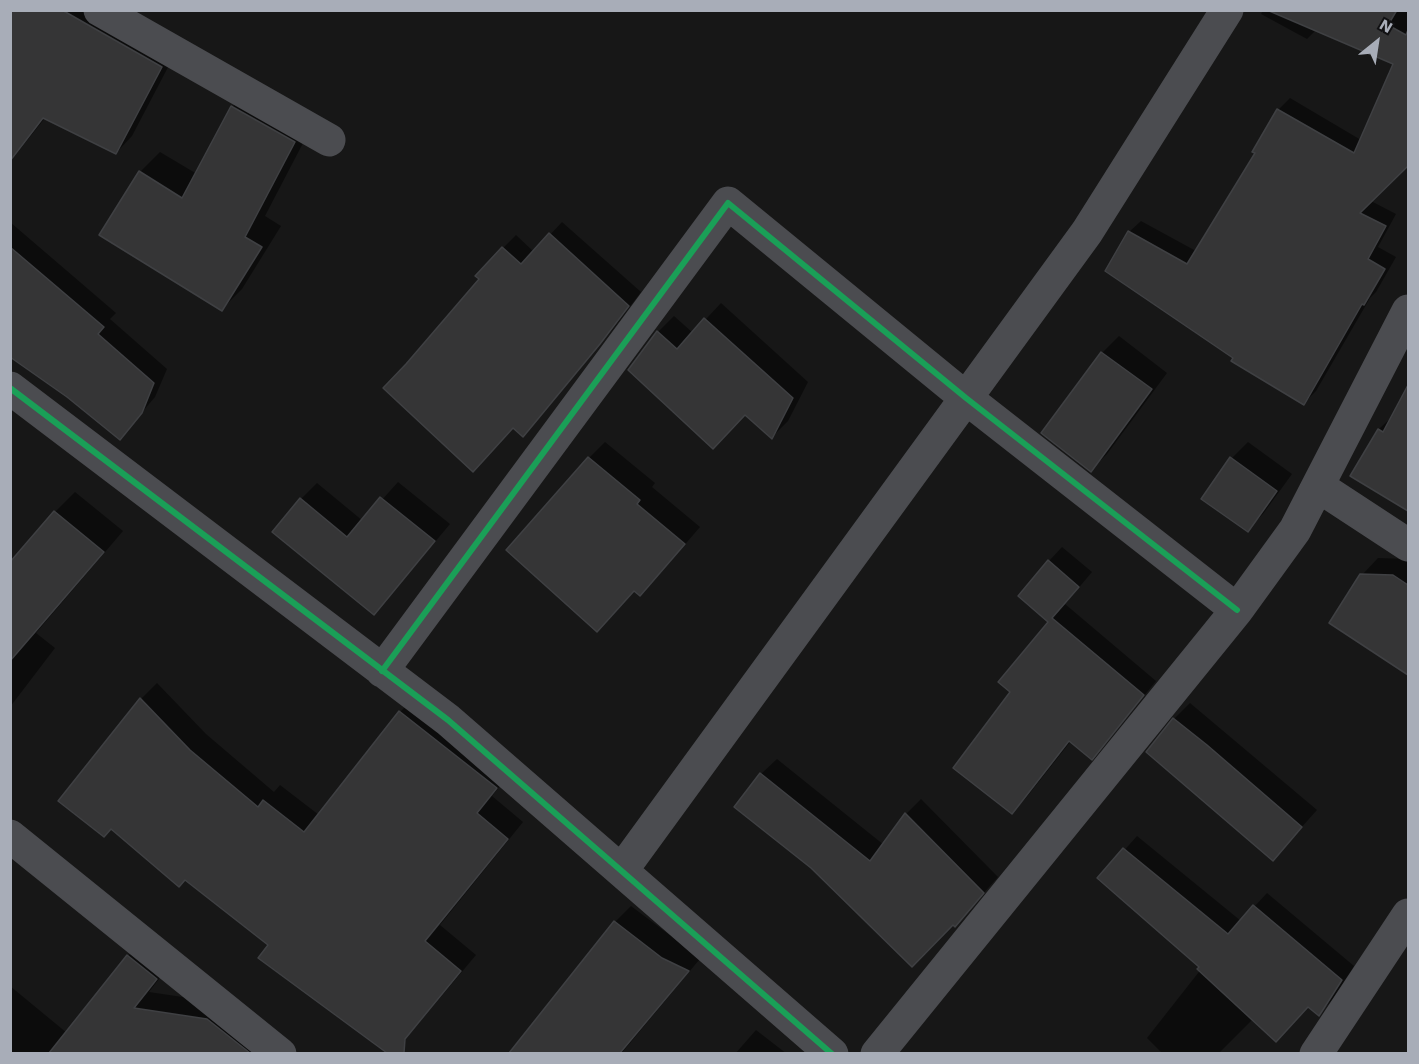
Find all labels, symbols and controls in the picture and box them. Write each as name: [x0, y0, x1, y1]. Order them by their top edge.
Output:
north arrow: [1347, 12, 1407, 72]
text: N: [1376, 15, 1396, 37]

